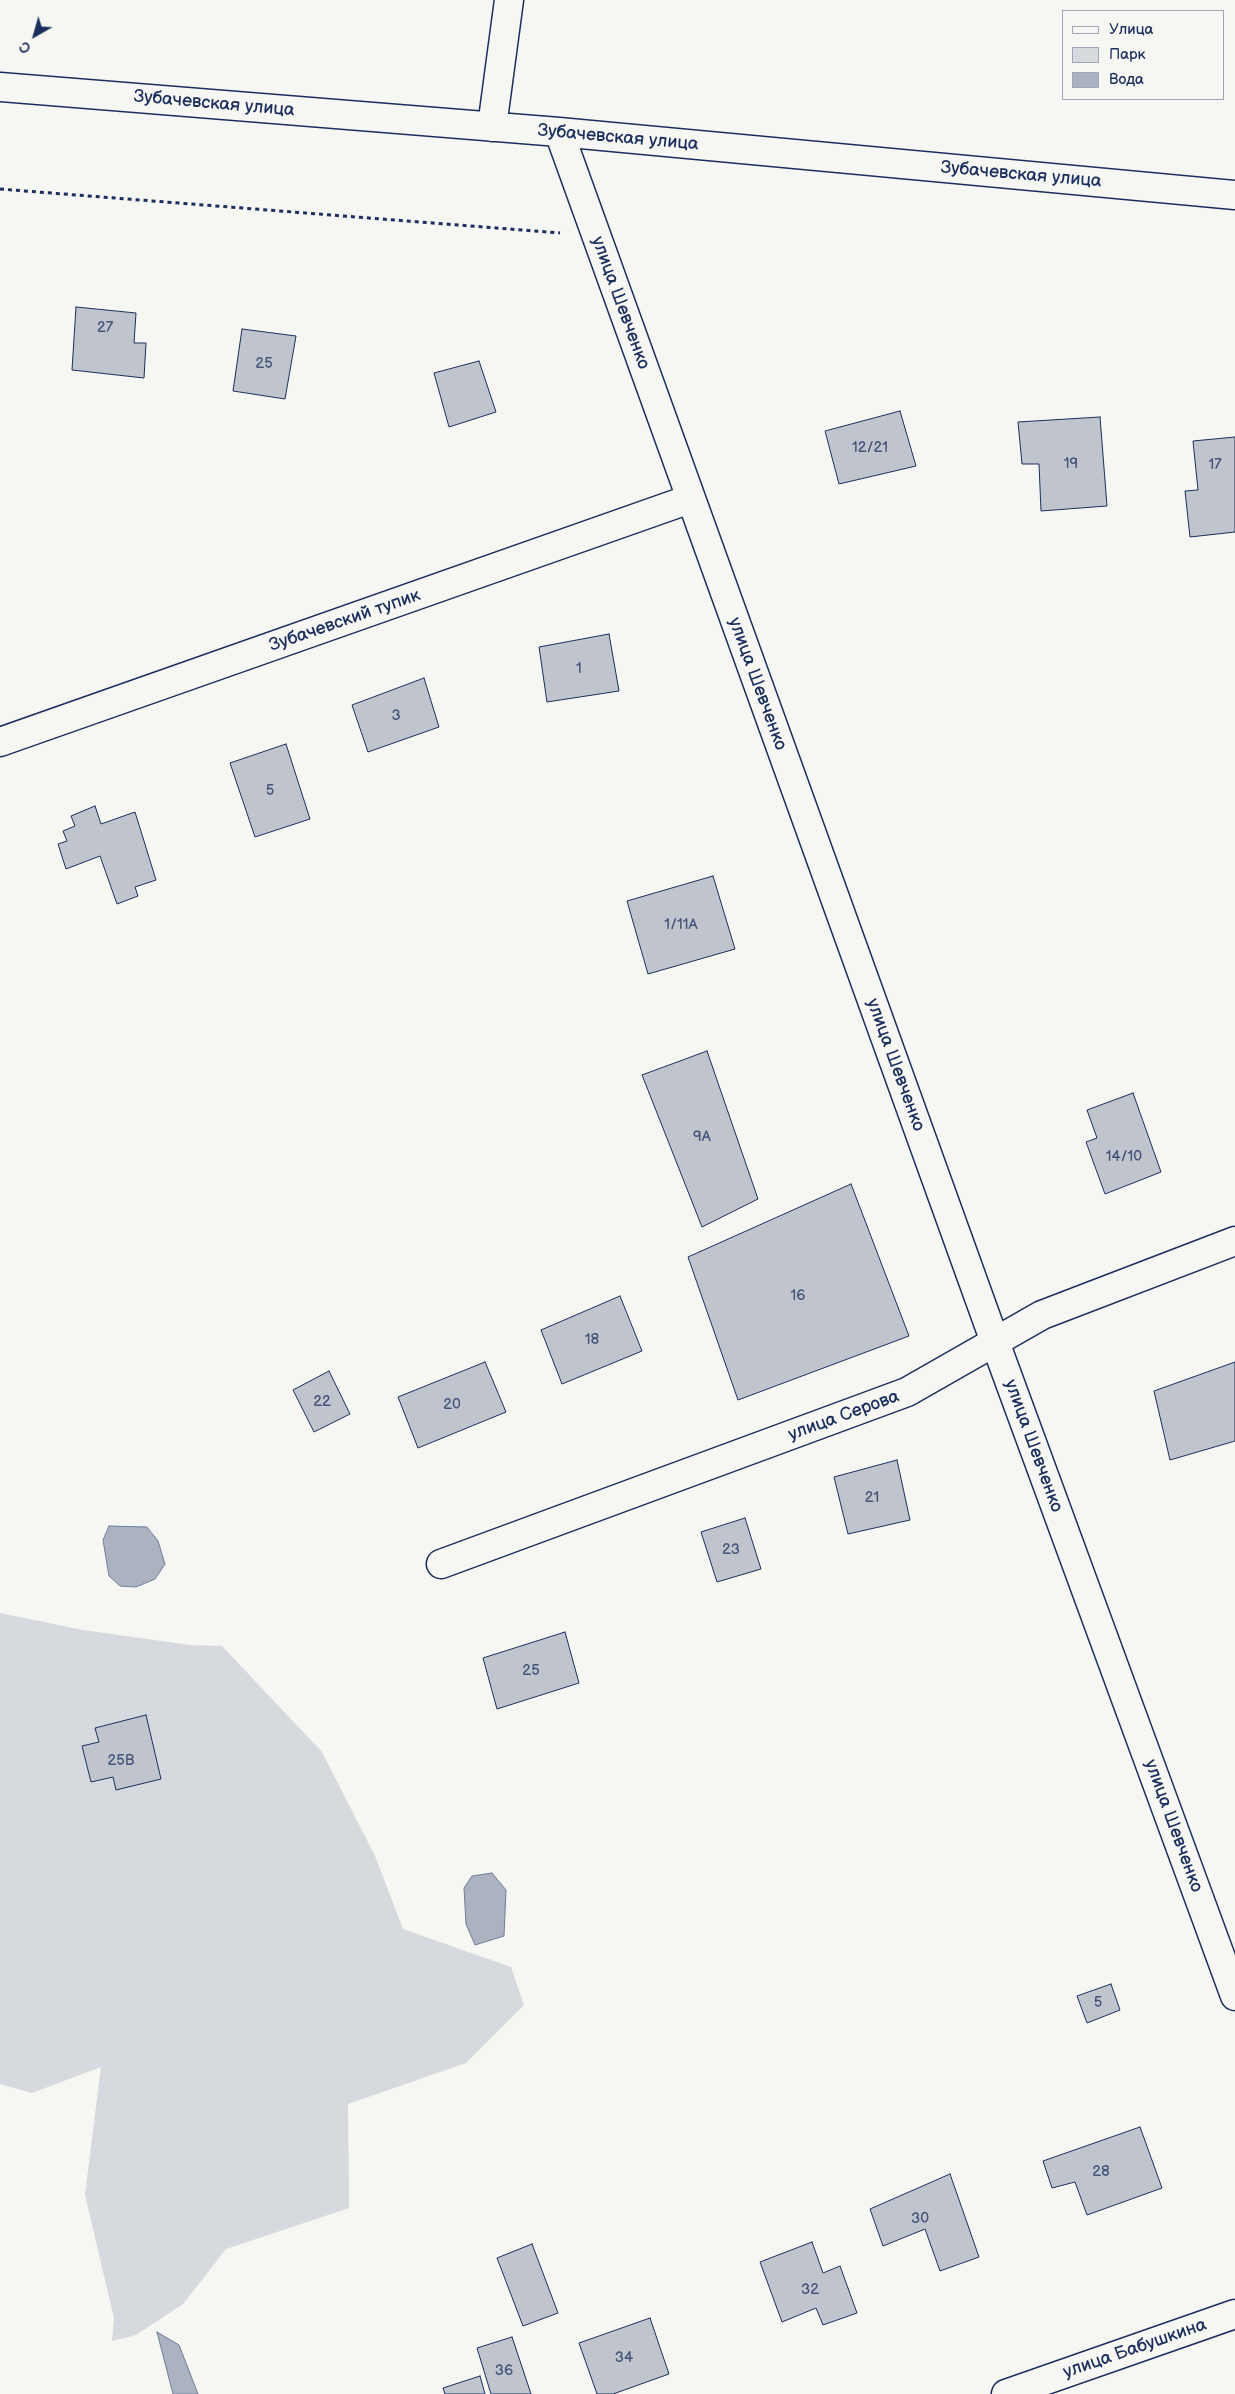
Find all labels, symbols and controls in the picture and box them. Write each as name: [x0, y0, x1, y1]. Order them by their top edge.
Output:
north arrow: [10, 10, 60, 60]
legend: [1062, 10, 1225, 100]
text: Улица: [1109, 20, 1153, 39]
text: С: [16, 38, 35, 57]
text: Парк: [1109, 45, 1146, 64]
text: Вода: [1109, 70, 1144, 89]
street label: Зубачевская улица: [133, 86, 295, 122]
street label: Зубачевская улица: [537, 120, 699, 156]
street label: Зубачевская улица: [940, 157, 1102, 193]
street label: улица Шевченко: [586, 234, 654, 372]
house number: 27: [97, 319, 113, 337]
house number: 25: [255, 355, 273, 373]
house number: 12/21: [852, 439, 888, 457]
house number: 19: [1064, 455, 1078, 473]
house number: 17: [1208, 456, 1222, 474]
street label: Зубачевский тупик: [267, 585, 423, 657]
street label: улица Шевченко: [723, 615, 791, 753]
house number: 1: [576, 660, 582, 678]
house number: 3: [391, 707, 401, 725]
house number: 5: [266, 782, 274, 800]
house number: 1/11А: [664, 916, 698, 934]
street label: улица Шевченко: [861, 996, 929, 1134]
house number: 9А: [693, 1128, 711, 1146]
house number: 14/10: [1106, 1148, 1142, 1166]
house number: 16: [791, 1287, 805, 1305]
house number: 18: [585, 1331, 599, 1349]
street label: улица Шевченко: [999, 1377, 1067, 1515]
street label: улица Серова: [786, 1386, 902, 1446]
house number: 22: [313, 1393, 331, 1411]
house number: 20: [443, 1396, 461, 1414]
house number: 21: [865, 1489, 879, 1507]
house number: 23: [722, 1541, 740, 1559]
house number: 25: [522, 1662, 540, 1680]
house number: 25В: [108, 1752, 134, 1770]
street label: улица Шевченко: [1139, 1757, 1207, 1895]
house number: 5: [1094, 1994, 1102, 2012]
house number: 28: [1092, 2163, 1110, 2181]
house number: 30: [911, 2210, 929, 2228]
house number: 32: [801, 2281, 819, 2299]
street label: улица Бабушкина: [1060, 2314, 1210, 2384]
house number: 34: [615, 2349, 633, 2367]
house number: 36: [495, 2362, 513, 2380]

